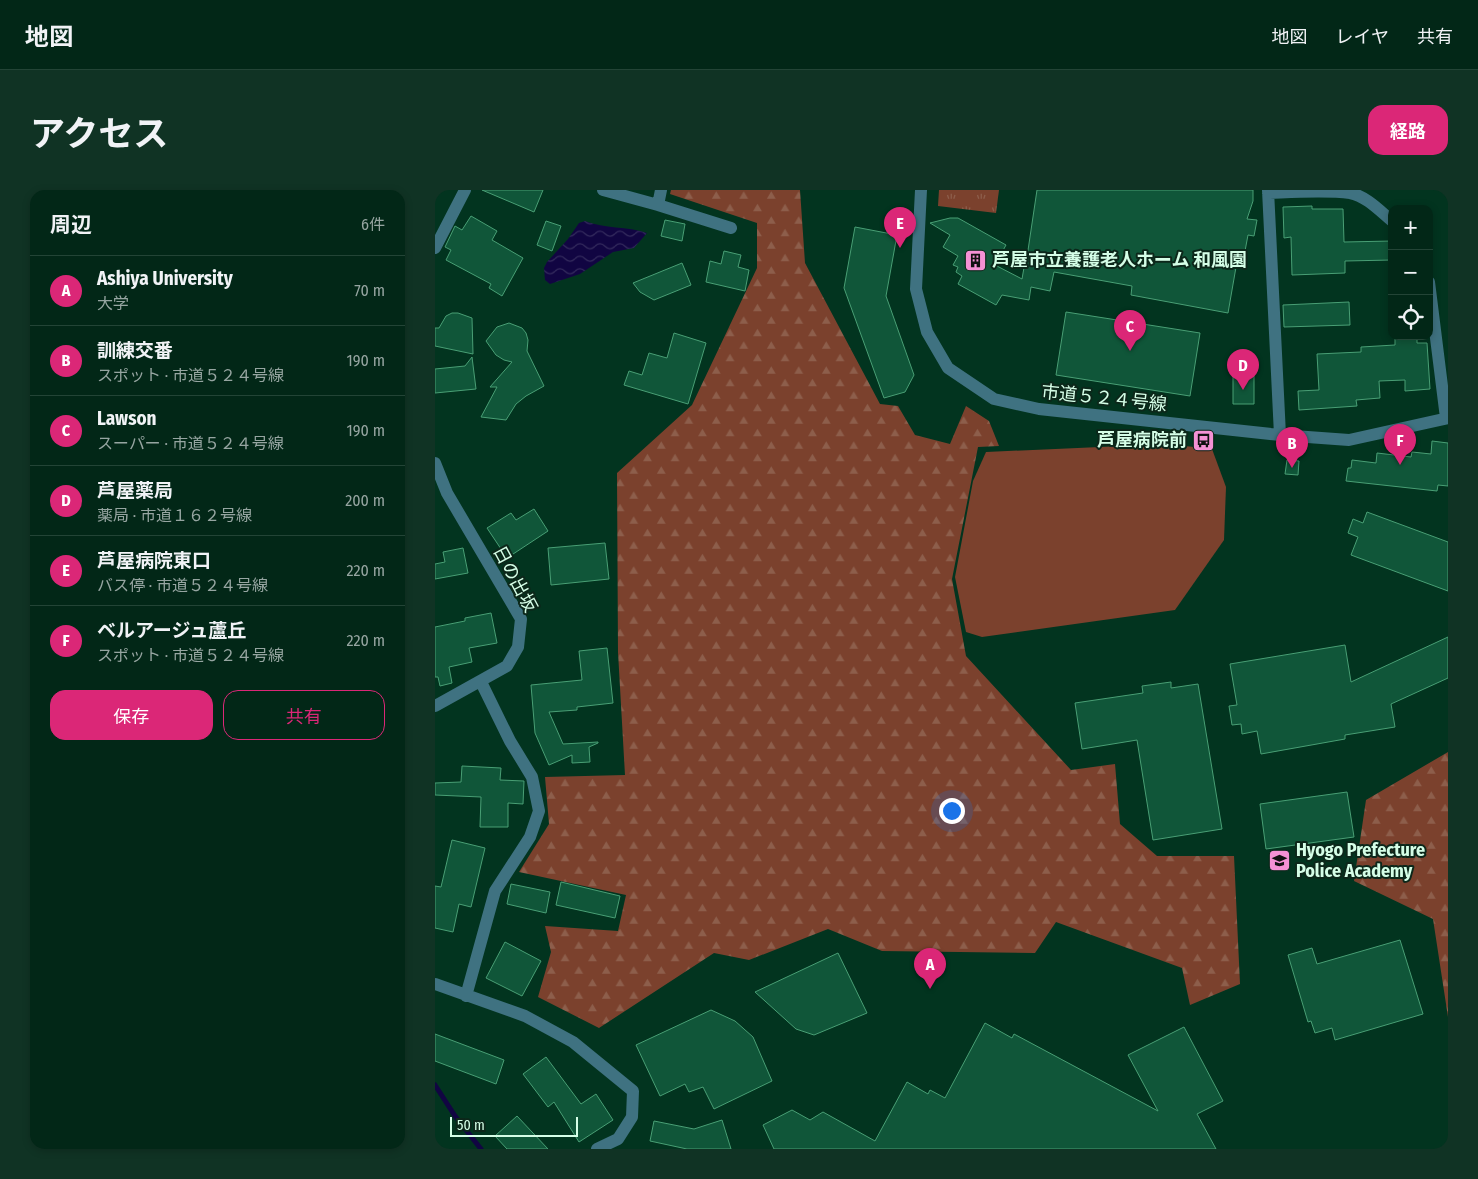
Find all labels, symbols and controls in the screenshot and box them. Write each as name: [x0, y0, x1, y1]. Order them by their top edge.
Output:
text: 地図: [25, 23, 73, 51]
text: 地図: [1272, 26, 1308, 48]
text: レイヤ: [1336, 26, 1389, 48]
text: 共有: [1417, 26, 1453, 48]
button: 経路: [1368, 105, 1448, 155]
text: アクセス: [30, 113, 168, 155]
map controls: [1388, 205, 1433, 340]
button: +: [1388, 205, 1433, 250]
pin: E: [884, 207, 916, 248]
text: 周辺: [50, 212, 92, 238]
text: 6件: [361, 215, 385, 234]
building icon: 芦屋市立養護老人ホーム 和風園: [964, 248, 988, 272]
place label: 芦屋市立養護老人ホーム 和風園: [992, 249, 1247, 271]
button: −: [1388, 250, 1433, 295]
text: Ashiya University: [97, 267, 233, 290]
text: A: [62, 281, 70, 300]
text: 70 m: [354, 281, 385, 300]
text: 大学: [97, 294, 129, 313]
button: locate: [1388, 295, 1433, 340]
pin: C: [1114, 310, 1146, 351]
text: 訓練交番: [97, 339, 173, 362]
pin: D: [1227, 349, 1259, 390]
text: B: [62, 351, 70, 370]
text: 190 m: [347, 351, 385, 370]
text: スポット · 市道５２４号線: [97, 366, 284, 385]
street label: 市道５２４号線: [1040, 380, 1168, 416]
text: Lawson: [97, 407, 157, 430]
text: C: [62, 421, 70, 440]
text: 190 m: [347, 421, 385, 440]
pin: F: [1384, 424, 1416, 465]
pin: B: [1276, 427, 1308, 468]
bus stop icon: 芦屋病院前: [1191, 428, 1215, 452]
place label: 芦屋病院前: [1097, 429, 1187, 451]
text: スーパー · 市道５２４号線: [97, 434, 284, 453]
text: 芦屋薬局: [97, 479, 173, 502]
text: D: [61, 491, 71, 510]
text: 200 m: [345, 491, 385, 510]
text: 薬局 · 市道１６２号線: [97, 506, 252, 525]
street label: 日の出坂: [488, 542, 542, 616]
text: 芦屋病院東口: [97, 549, 211, 572]
text: E: [62, 561, 70, 580]
text: 220 m: [346, 561, 385, 580]
text: バス停 · 市道５２４号線: [97, 576, 268, 595]
text: ベルアージュ蘆丘: [97, 619, 246, 642]
text: F: [62, 631, 70, 650]
text: 220 m: [346, 631, 385, 650]
text: スポット · 市道５２４号線: [97, 646, 284, 665]
button: 保存: [50, 690, 213, 740]
button: 共有: [223, 690, 385, 740]
your location: [939, 798, 965, 824]
place label: Hyogo Prefecture Police Academy: [1296, 839, 1425, 882]
school or university icon: Hyogo Prefecture Police Academy: [1268, 848, 1292, 872]
pin: A: [914, 948, 946, 989]
scale bar: [450, 1114, 577, 1137]
text: 50 m: [457, 1117, 485, 1134]

